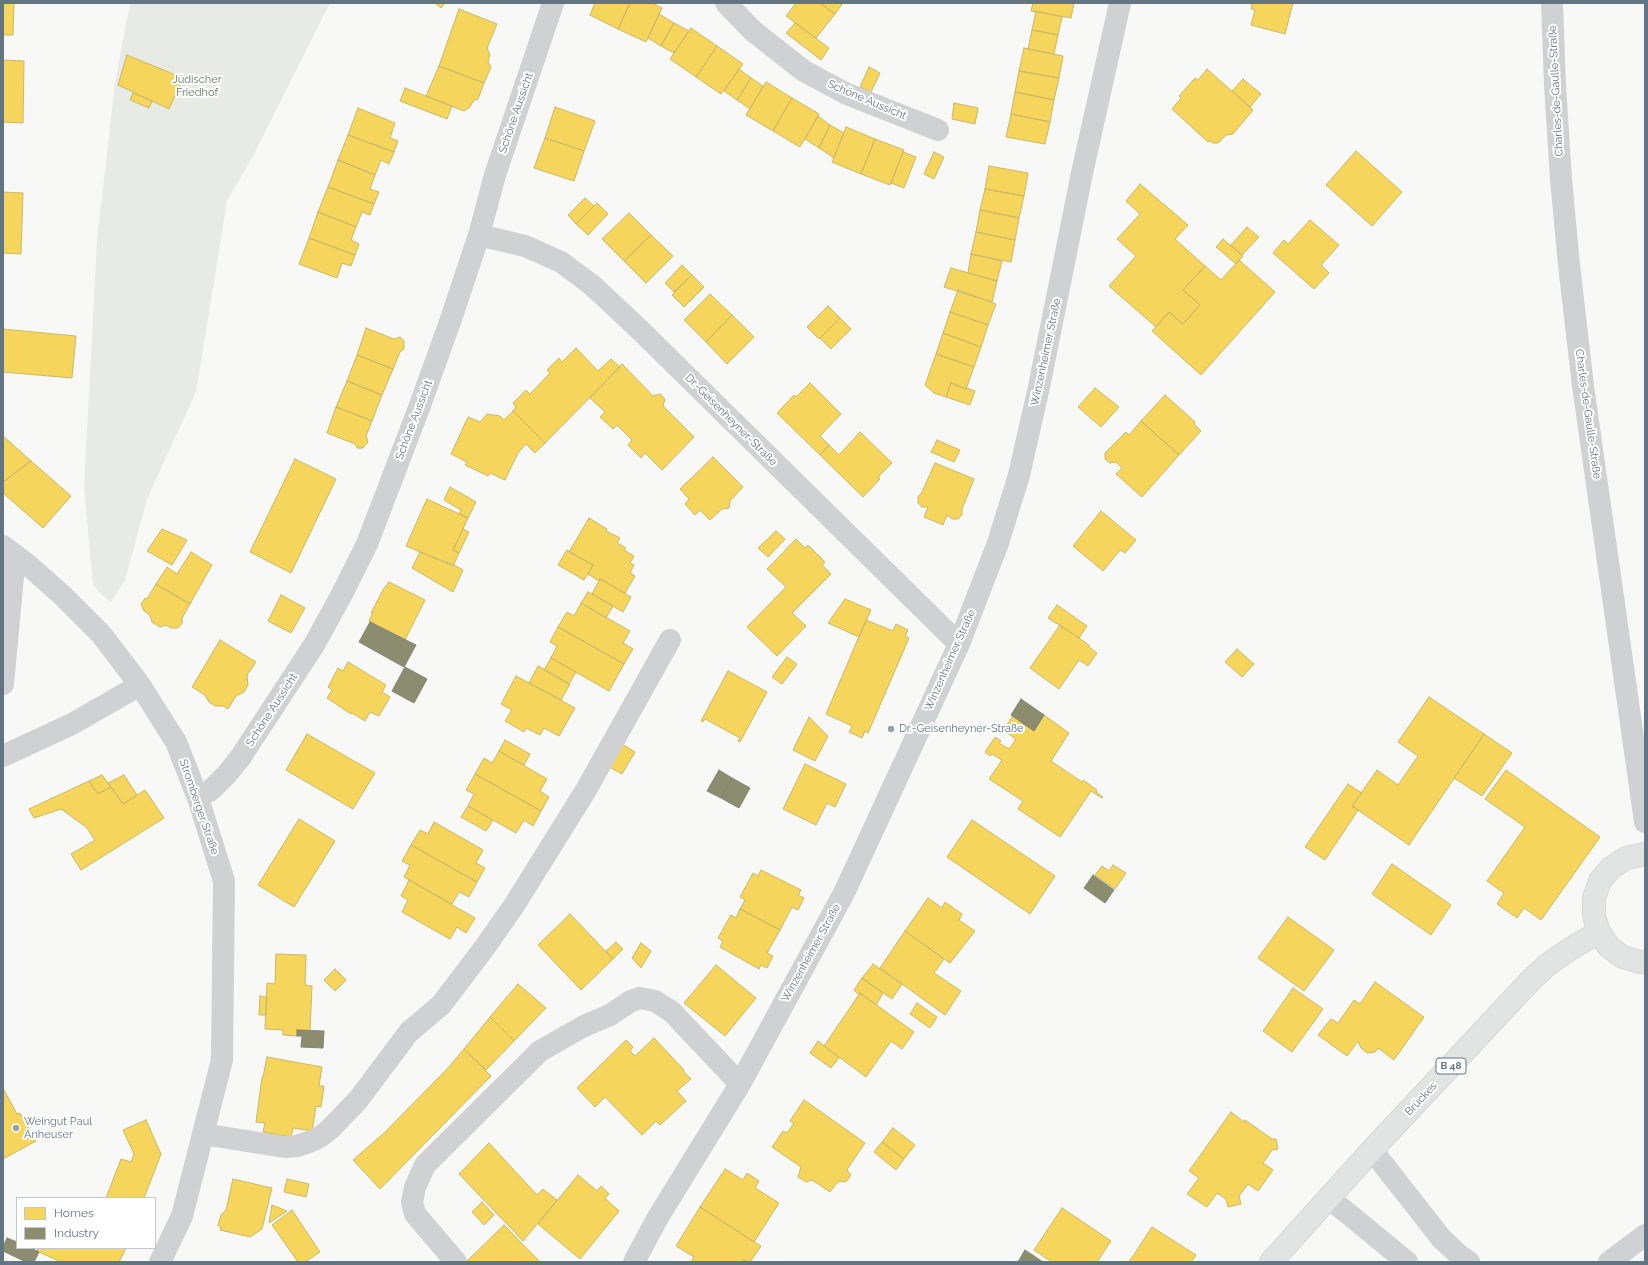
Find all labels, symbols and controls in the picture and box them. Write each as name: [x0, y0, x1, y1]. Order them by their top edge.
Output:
street label: Charles-de-Gaulle-Straße: [1546, 25, 1566, 157]
street label: Schöne Aussicht: [496, 71, 536, 155]
park label: Jüdischer Friedhof: [172, 73, 222, 99]
street label: Schöne Aussicht: [826, 77, 908, 123]
street label: Winzenheimer Straße: [1028, 297, 1064, 407]
street label: Charles-de-Gaulle-Straße: [1572, 348, 1604, 480]
street label: Dr.-Geisenheyner-Straße: [682, 371, 780, 469]
street label: Schöne Aussicht: [393, 378, 435, 462]
street label: Winzenheimer Straße: [922, 607, 978, 713]
street label: Schöne Aussicht: [244, 671, 300, 749]
place label: Dr.-Geisenheyner-Straße: [899, 722, 1024, 736]
marker: Dr.-Geisenheyner-Straße: [886, 724, 896, 734]
street label: Stromberger Straße: [176, 758, 222, 856]
street label: Winzenheimer Straße: [779, 902, 843, 1004]
road number: B 48: [1436, 1058, 1466, 1074]
street label: Brückes: [1402, 1079, 1440, 1119]
place label: Weingut Paul Anheuser: [24, 1115, 92, 1141]
marker: Weingut Paul Anheuser: [11, 1123, 21, 1133]
legend: [16, 1197, 156, 1249]
text: Homes: [54, 1206, 94, 1220]
text: Industry: [54, 1226, 99, 1240]

